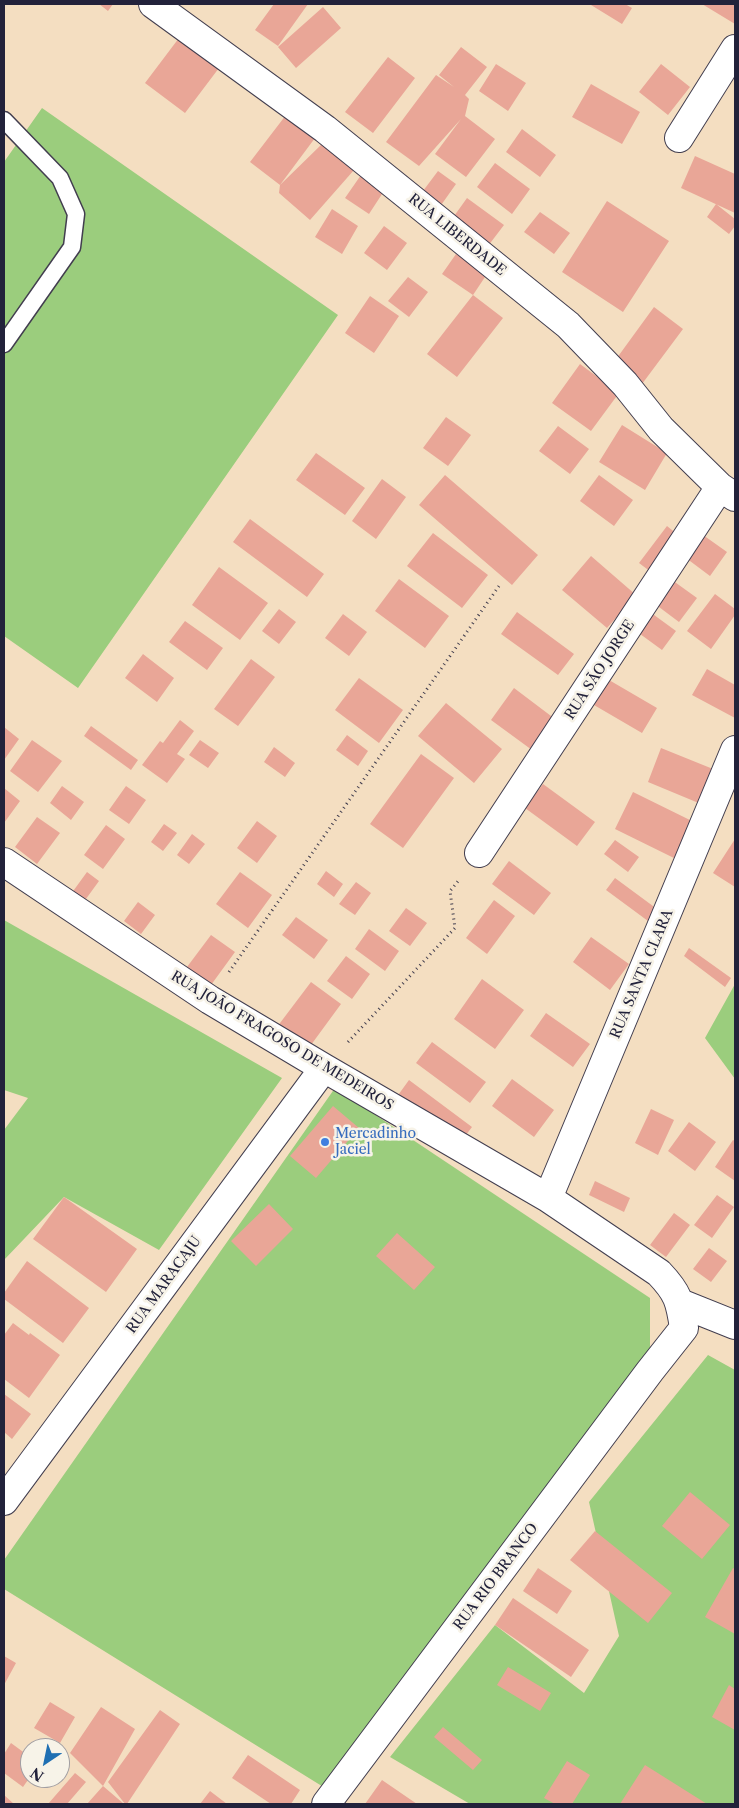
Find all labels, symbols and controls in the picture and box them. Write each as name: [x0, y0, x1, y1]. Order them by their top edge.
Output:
street label: RUA LIBERDADE: [405, 191, 509, 279]
street label: RUA SÃO JORGE: [562, 617, 638, 723]
street label: RUA SANTA CLARA: [607, 907, 677, 1041]
street label: RUA JOÃO FRAGOSO DE MEDEIROS: [168, 968, 396, 1114]
place label: Mercadinho Jaciel: [335, 1126, 416, 1158]
marker: Mercadinho Jaciel: [319, 1136, 331, 1148]
street label: RUA MARACAJU: [123, 1233, 205, 1337]
street label: RUA RIO BRANCO: [450, 1520, 542, 1634]
north arrow: [20, 1738, 70, 1788]
text: N: [27, 1764, 47, 1785]

